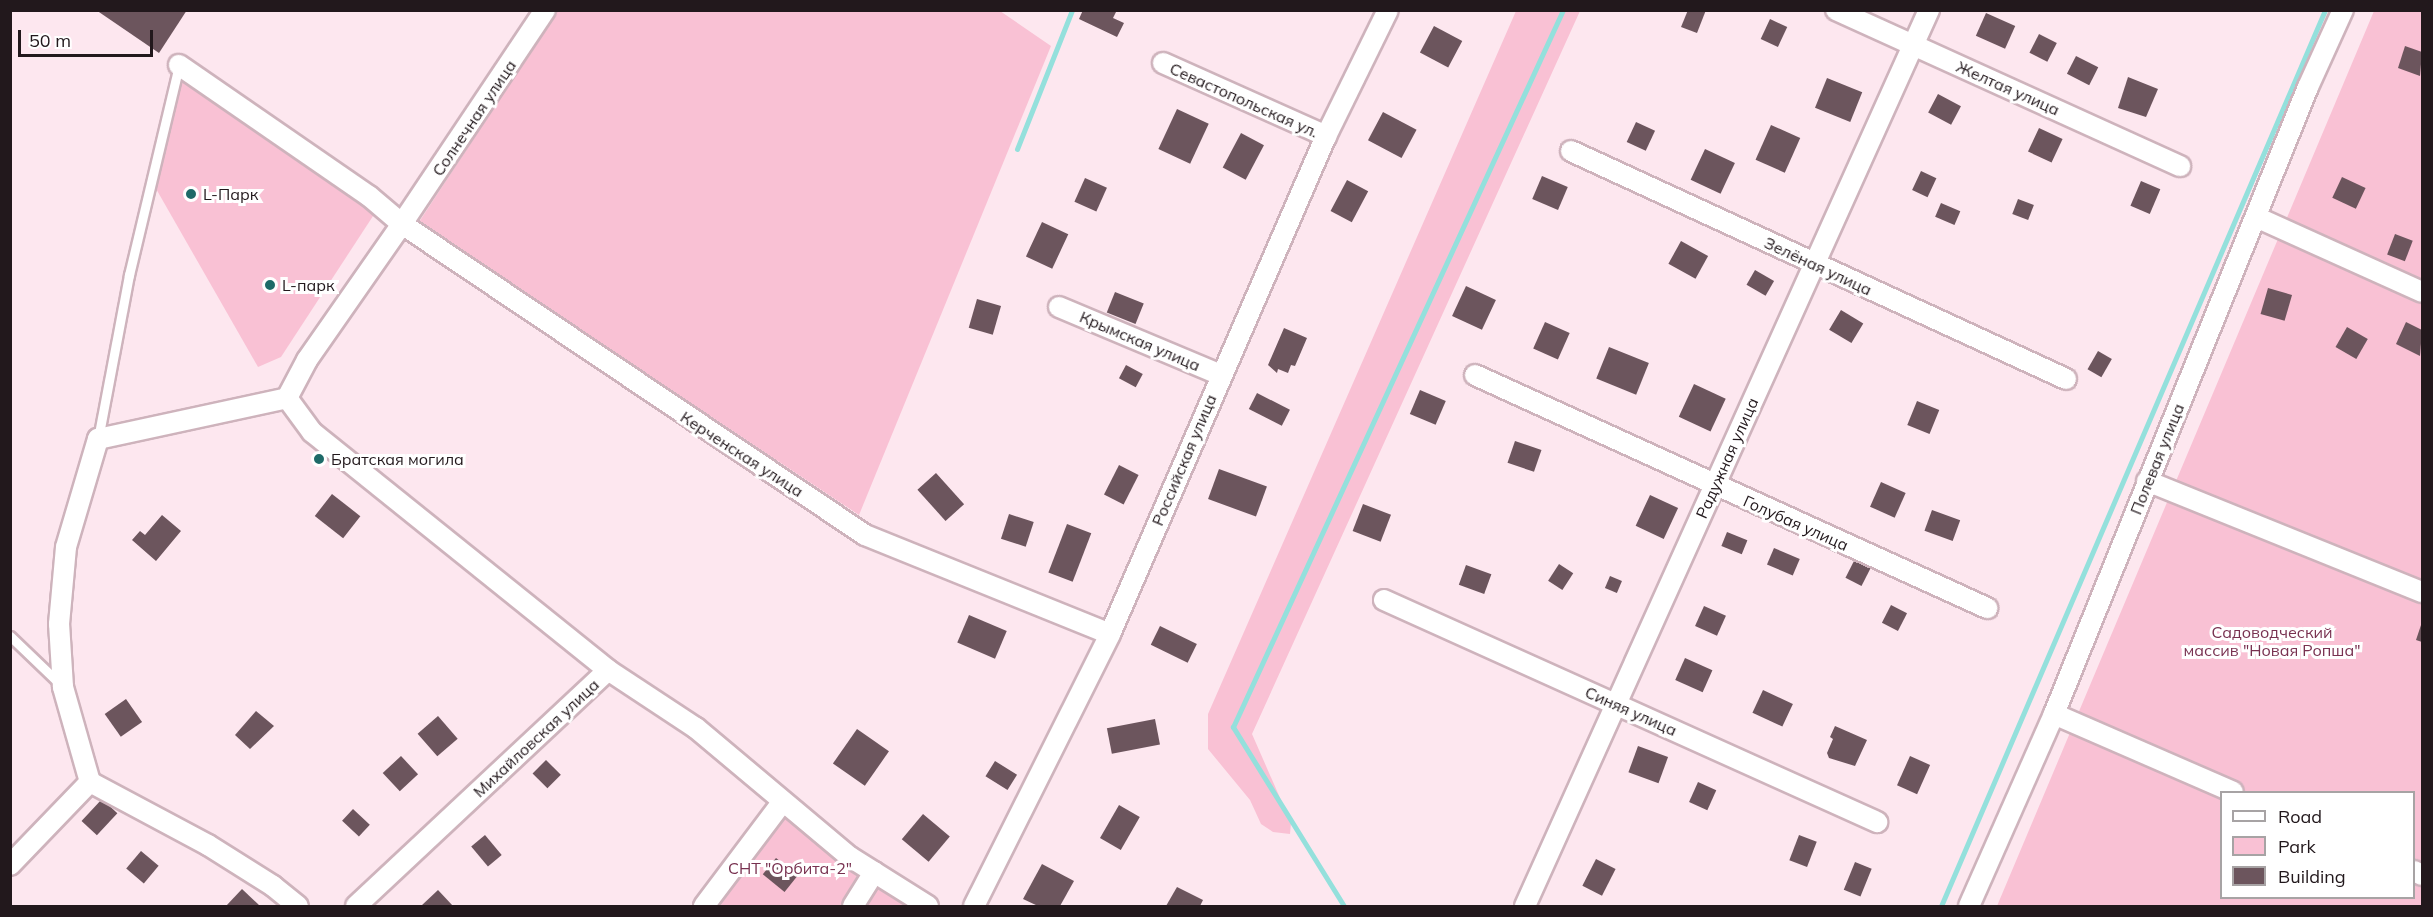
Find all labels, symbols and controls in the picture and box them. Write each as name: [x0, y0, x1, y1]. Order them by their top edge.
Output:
scale bar: [21, 18, 156, 56]
text: 50 m: [29, 29, 71, 52]
street label: Солнечная улица: [428, 56, 520, 180]
street label: Желтая улица: [1954, 57, 2062, 119]
street label: Севастопольская ул.: [1167, 59, 1321, 141]
place label: L-Парк: [203, 184, 258, 204]
marker: L-Парк: [184, 187, 198, 201]
street label: Зелёная улица: [1761, 233, 1875, 299]
place label: L-парк: [282, 275, 335, 295]
marker: L-парк: [263, 278, 277, 292]
street label: Крымская улица: [1077, 307, 1203, 375]
street label: Российская улица: [1148, 392, 1220, 528]
street label: Радужная улица: [1692, 395, 1762, 521]
street label: Полевая улица: [2126, 401, 2188, 517]
street label: Керченская улица: [677, 407, 807, 501]
place label: Братская могила: [331, 449, 464, 469]
marker: Братская могила: [312, 452, 326, 466]
street label: Голубая улица: [1741, 491, 1851, 555]
park label: Садоводческий массив "Новая Ропша": [2184, 622, 2360, 660]
street label: Михайловская улица: [469, 675, 603, 801]
street label: Синяя улица: [1582, 682, 1680, 740]
legend: [2220, 791, 2415, 899]
text: Road: [2278, 805, 2322, 828]
text: Park: [2278, 835, 2316, 858]
park label: СНТ "Орбита-2": [728, 858, 852, 878]
text: Building: [2278, 865, 2346, 888]

